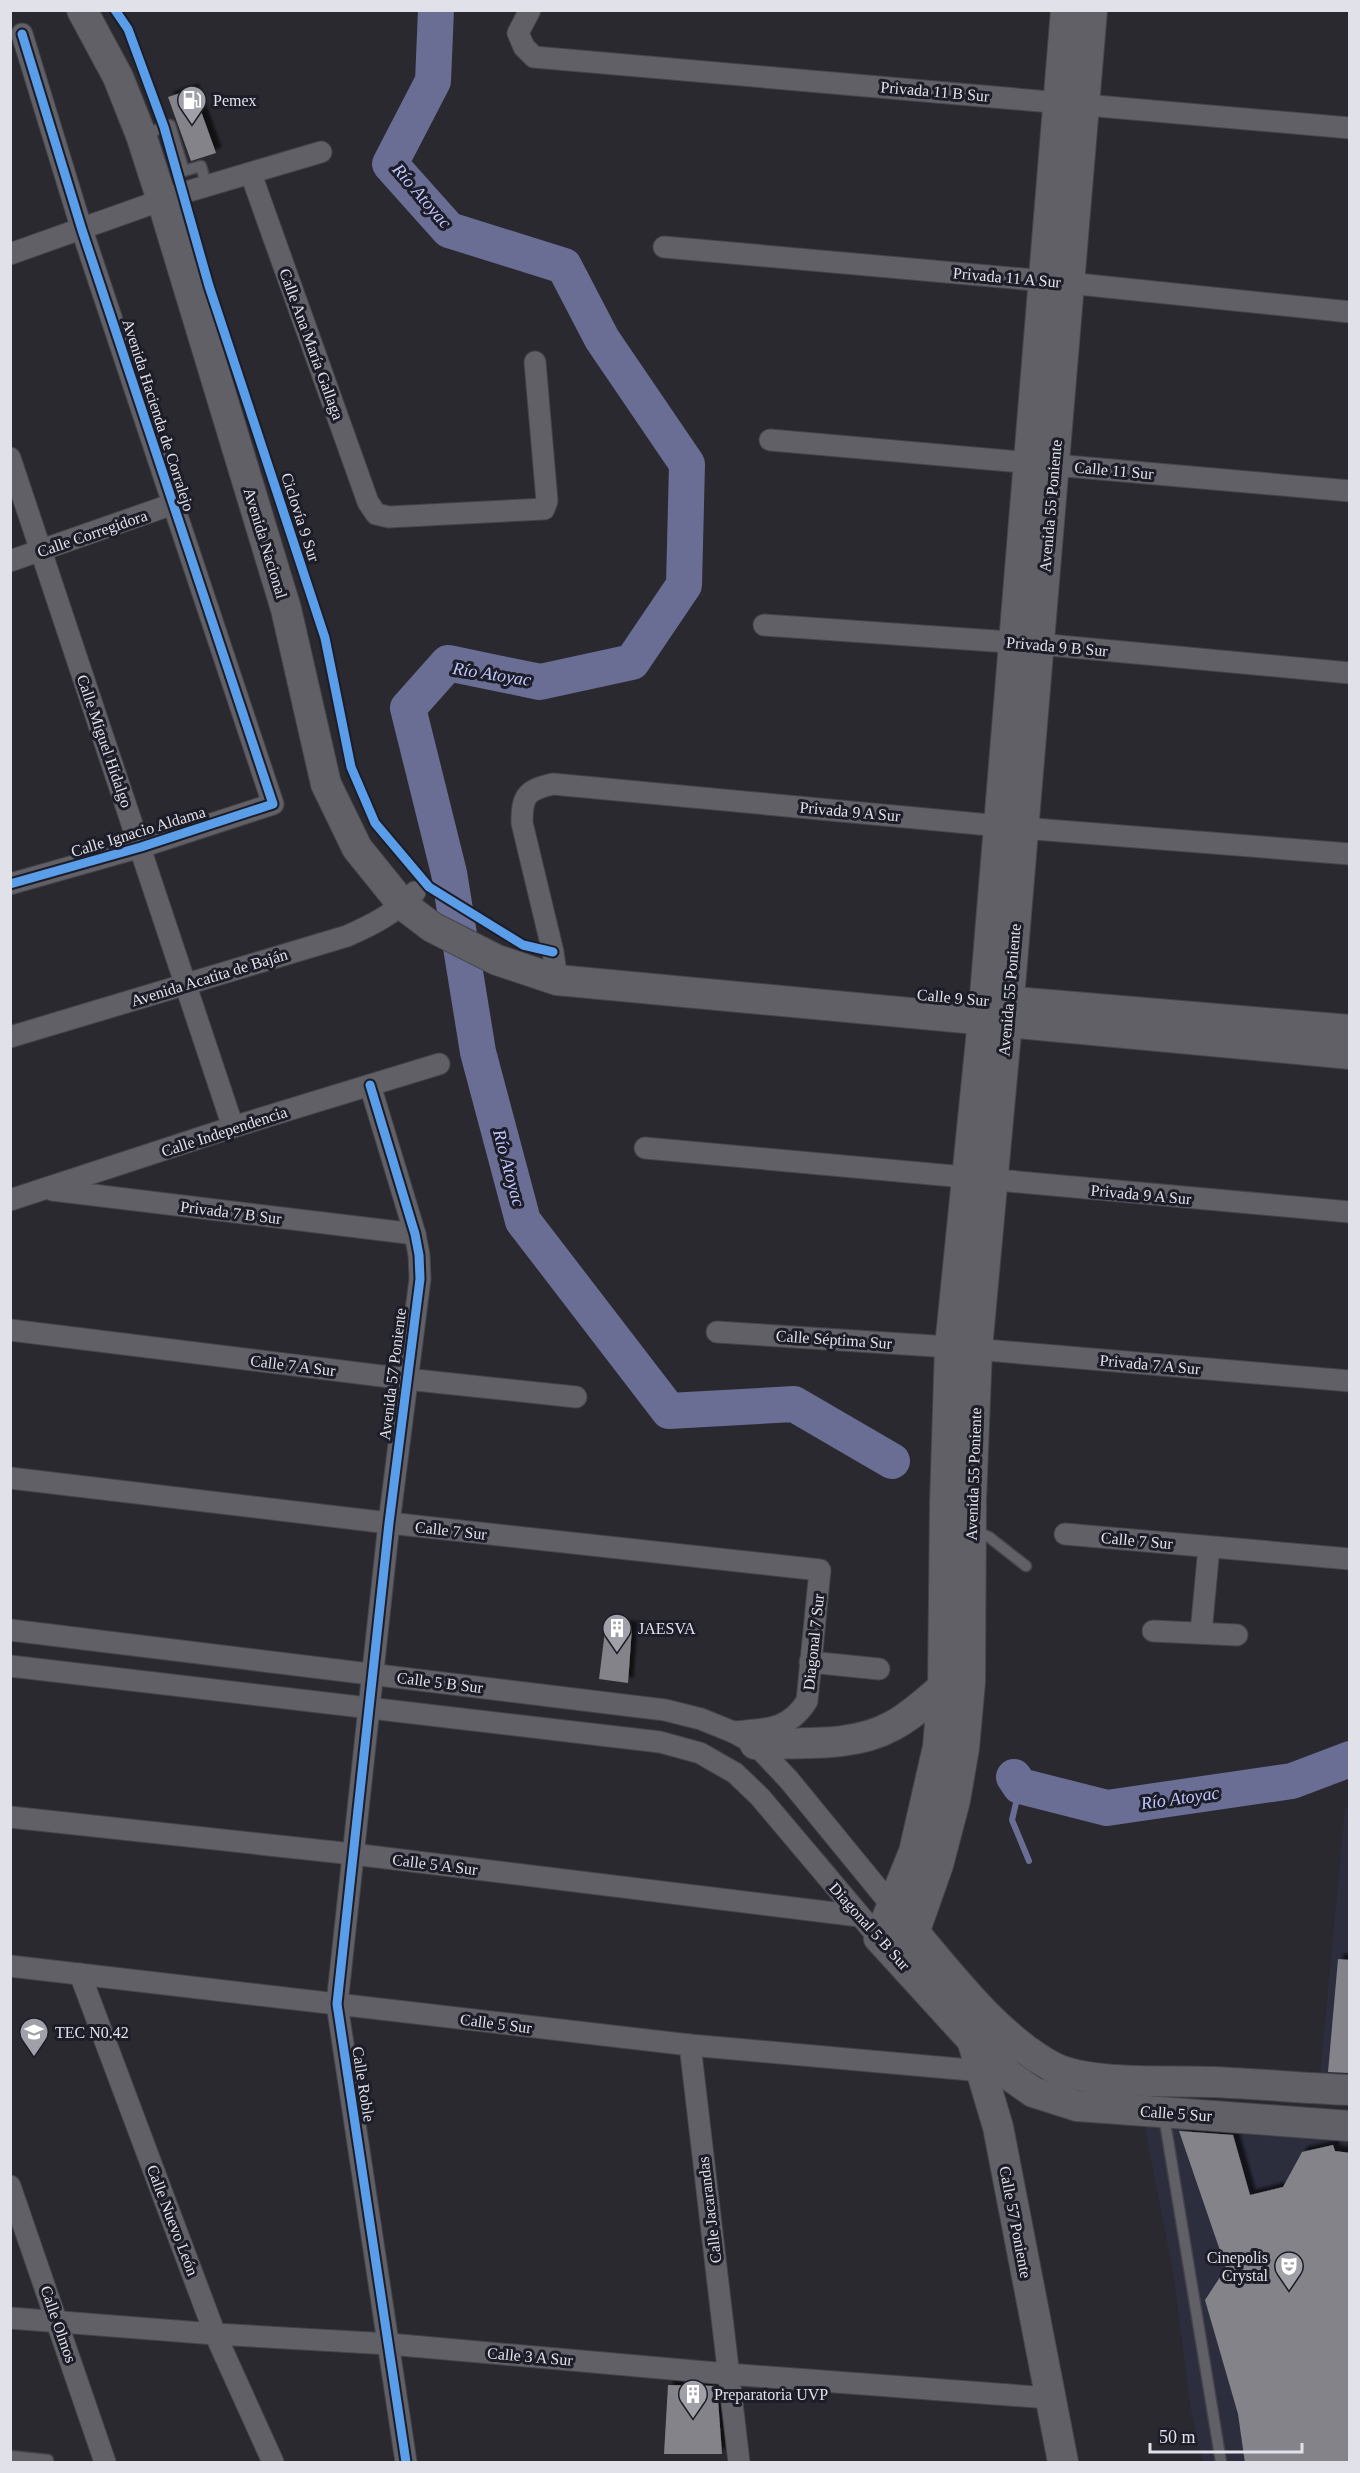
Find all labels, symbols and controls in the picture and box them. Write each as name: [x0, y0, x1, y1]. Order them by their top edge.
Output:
street label: Privada 11 B Sur: [880, 78, 991, 105]
fuel station icon: Pemex: [176, 84, 208, 126]
place label: Pemex: [213, 92, 257, 109]
water label: Río Atoyac: [388, 159, 456, 232]
street label: Privada 11 A Sur: [952, 264, 1062, 291]
street label: Calle Ana María Gallaga: [275, 266, 347, 422]
street label: Avenida Hacienda de Corralejo: [118, 317, 198, 514]
street label: Avenida 55 Poniente: [1036, 439, 1065, 573]
street label: Calle 11 Sur: [1074, 459, 1155, 482]
street label: Ciclovía 9 Sur: [278, 471, 323, 564]
street label: Avenida Nacional: [241, 486, 291, 601]
street label: Calle Corregidora: [35, 507, 150, 561]
street label: Privada 9 B Sur: [1006, 634, 1109, 659]
water label: Río Atoyac: [450, 658, 533, 690]
street label: Calle Miguel Hidalgo: [73, 672, 135, 810]
street label: Privada 9 A Sur: [799, 799, 902, 824]
street label: Calle Ignacio Aldama: [69, 803, 208, 861]
street label: Avenida 55 Poniente: [995, 923, 1024, 1057]
street label: Avenida Acatita de Baján: [129, 946, 290, 1010]
street label: Calle 9 Sur: [916, 986, 990, 1009]
street label: Calle Independencia: [159, 1103, 289, 1161]
water label: Río Atoyac: [489, 1126, 529, 1209]
street label: Privada 9 A Sur: [1090, 1182, 1193, 1207]
street label: Privada 7 B Sur: [179, 1198, 283, 1227]
street label: Avenida 57 Poniente: [376, 1307, 409, 1441]
street label: Calle Séptima Sur: [775, 1327, 893, 1353]
street label: Calle 7 A Sur: [249, 1352, 337, 1379]
street label: Privada 7 A Sur: [1099, 1352, 1202, 1377]
street label: Avenida 55 Poniente: [963, 1407, 984, 1541]
street label: Calle 7 Sur: [414, 1518, 488, 1543]
street label: Calle 7 Sur: [1100, 1529, 1174, 1552]
street label: Diagonal 7 Sur: [800, 1592, 828, 1691]
building icon: JAESVA: [601, 1612, 633, 1654]
place label: JAESVA: [638, 1620, 696, 1637]
street label: Calle 5 B Sur: [396, 1669, 485, 1696]
water label: Río Atoyac: [1138, 1783, 1221, 1814]
street label: Calle 5 A Sur: [391, 1851, 479, 1878]
street label: Diagonal 5 B Sur: [825, 1879, 914, 1975]
street label: Calle 5 Sur: [459, 2011, 533, 2036]
school or university icon: TEC N0.42: [18, 2016, 50, 2058]
place label: TEC N0.42: [55, 2024, 129, 2041]
street label: Calle Roble: [349, 2045, 378, 2123]
street label: Calle 5 Sur: [1139, 2103, 1213, 2125]
street label: Calle Jacarandas: [695, 2156, 724, 2264]
street label: Calle Nuevo León: [144, 2162, 201, 2278]
street label: Calle 57 Poniente: [996, 2165, 1035, 2280]
place label: Cinepolis Crystal: [1207, 2249, 1269, 2285]
theatre icon: Cinepolis Crystal: [1273, 2250, 1305, 2292]
street label: Calle Olmos: [37, 2283, 80, 2365]
street label: Calle 3 A Sur: [486, 2344, 574, 2369]
building icon: Preparatoria UVP: [677, 2378, 709, 2420]
place label: Preparatoria UVP: [714, 2386, 828, 2404]
scale bar: [1150, 2416, 1302, 2454]
text: 50 m: [1159, 2427, 1196, 2447]

